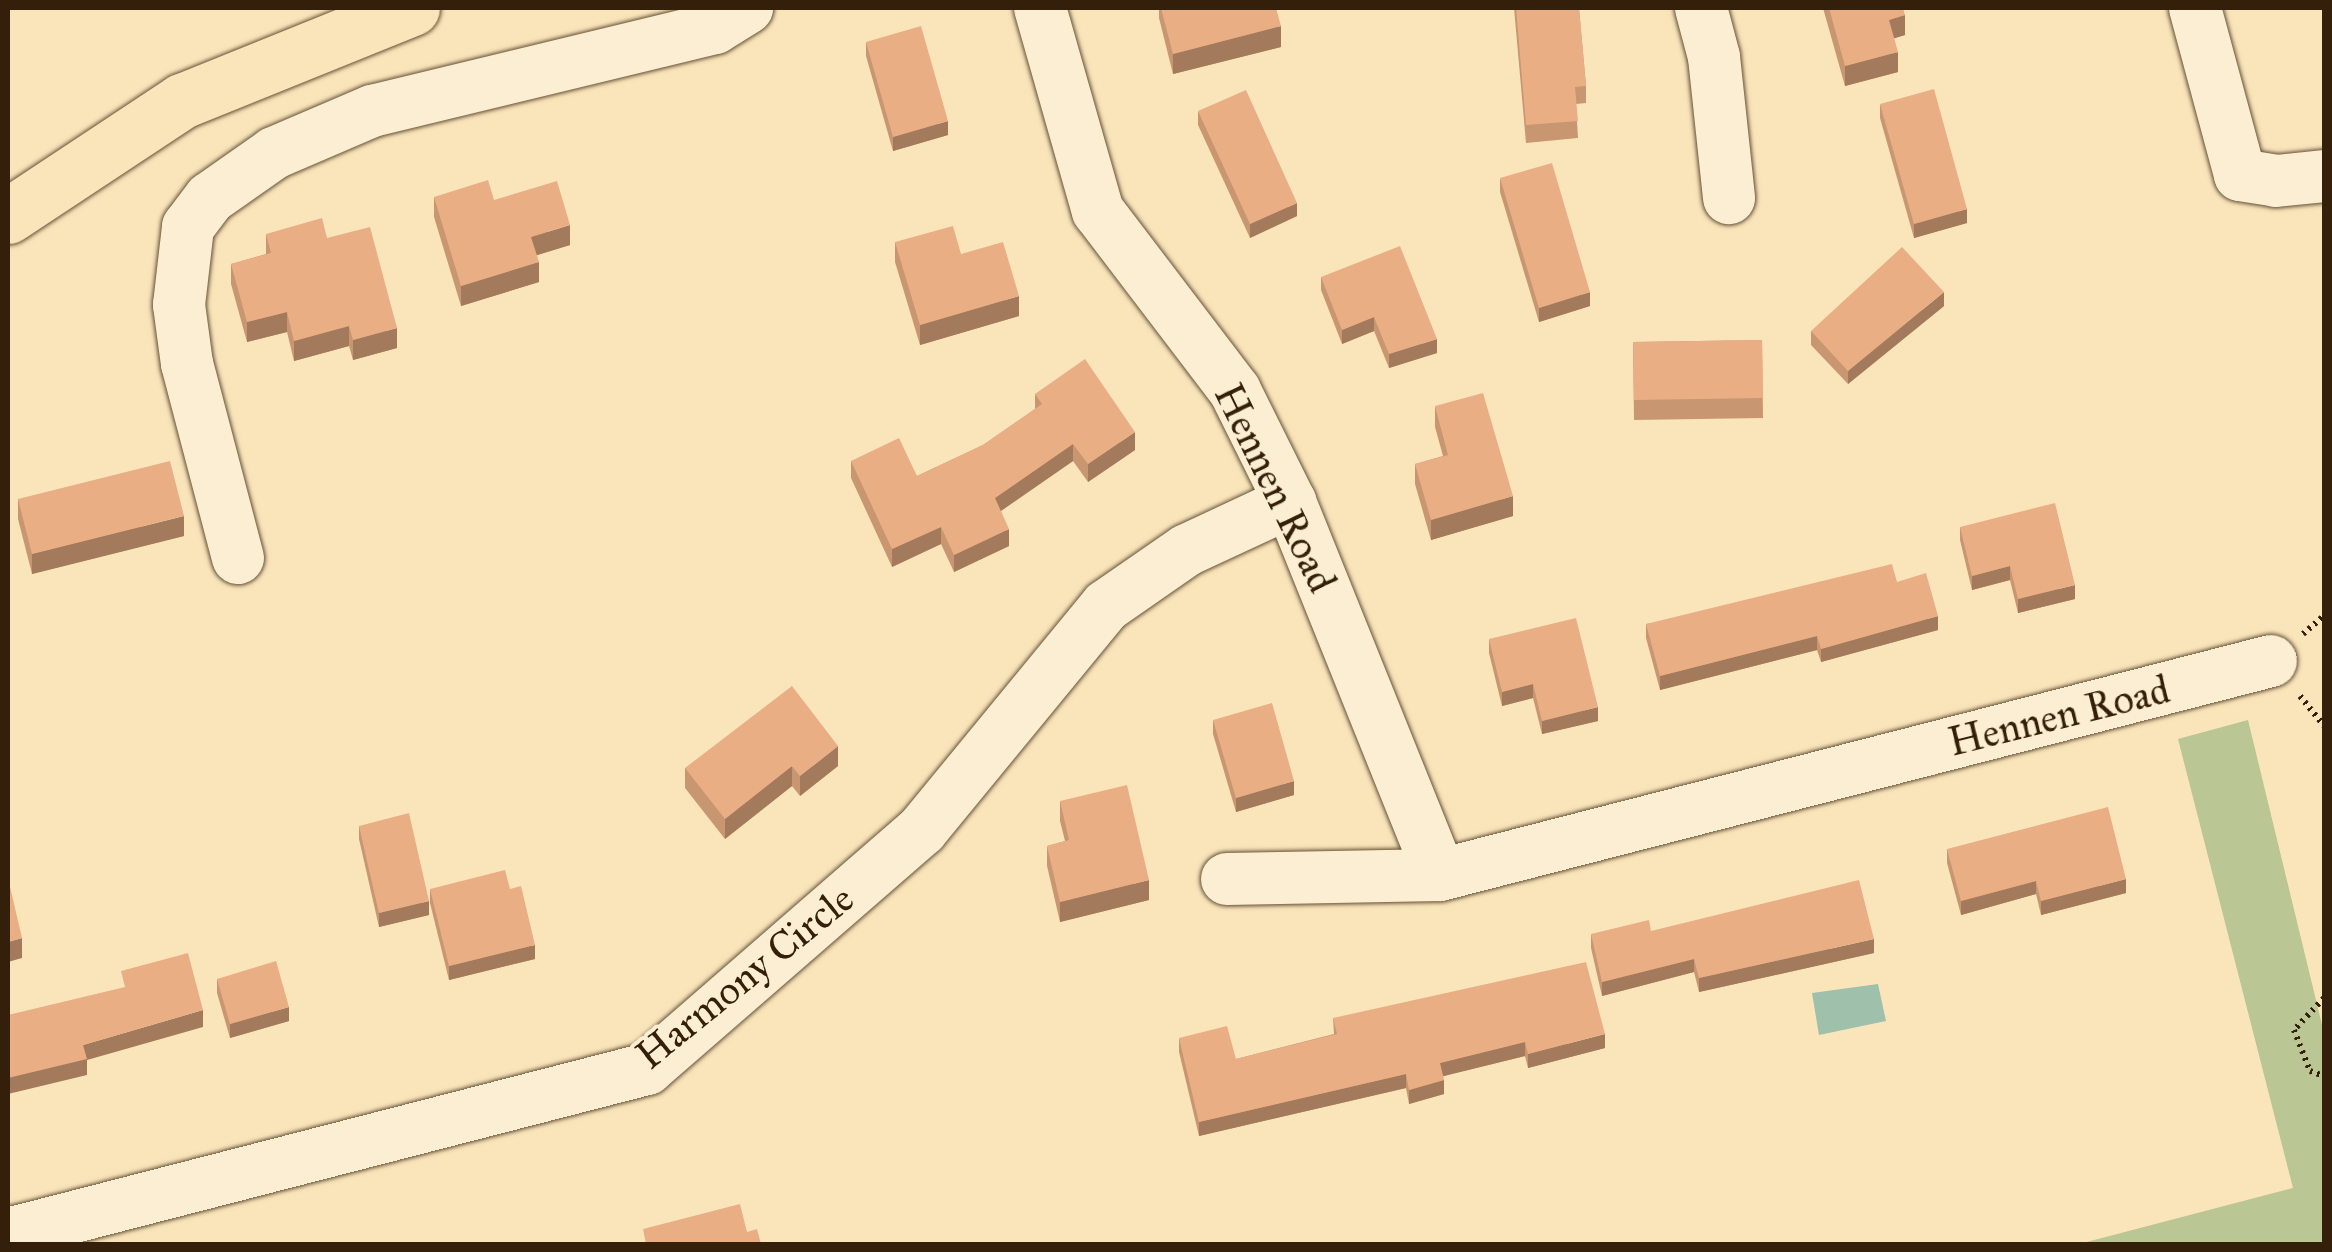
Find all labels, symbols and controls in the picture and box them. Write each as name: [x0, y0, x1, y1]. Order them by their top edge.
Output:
street label: Hennen Road: [1204, 376, 1346, 600]
street label: Hennen Road: [1943, 665, 2175, 767]
street label: Harmony Circle: [627, 875, 863, 1079]

